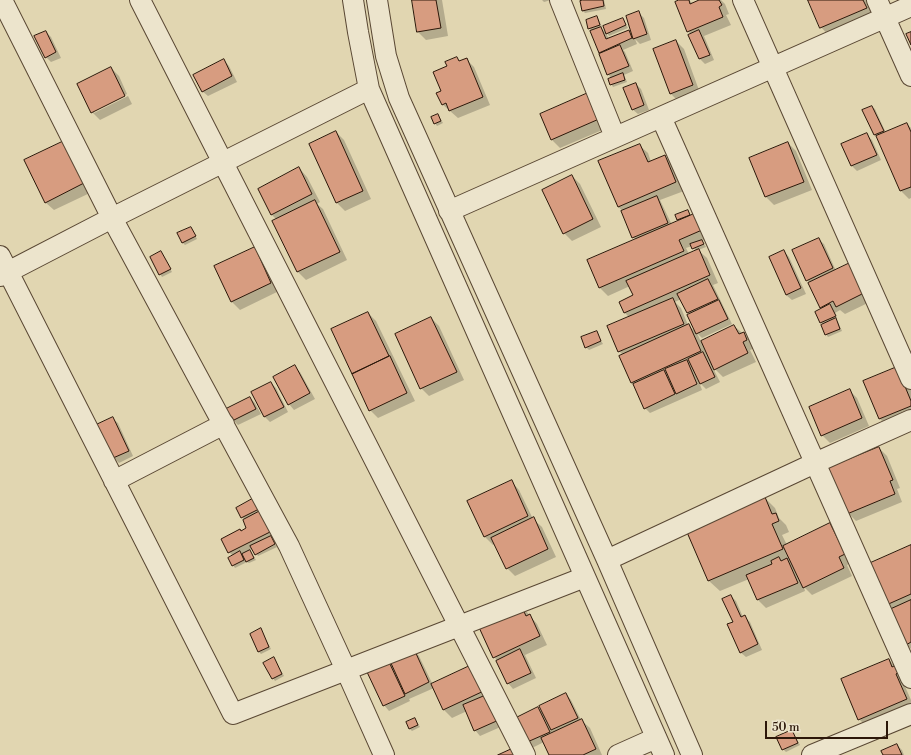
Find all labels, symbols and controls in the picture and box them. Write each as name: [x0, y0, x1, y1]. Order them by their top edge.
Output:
scale bar: [767, 713, 890, 739]
text: 50 m: [772, 720, 800, 735]

